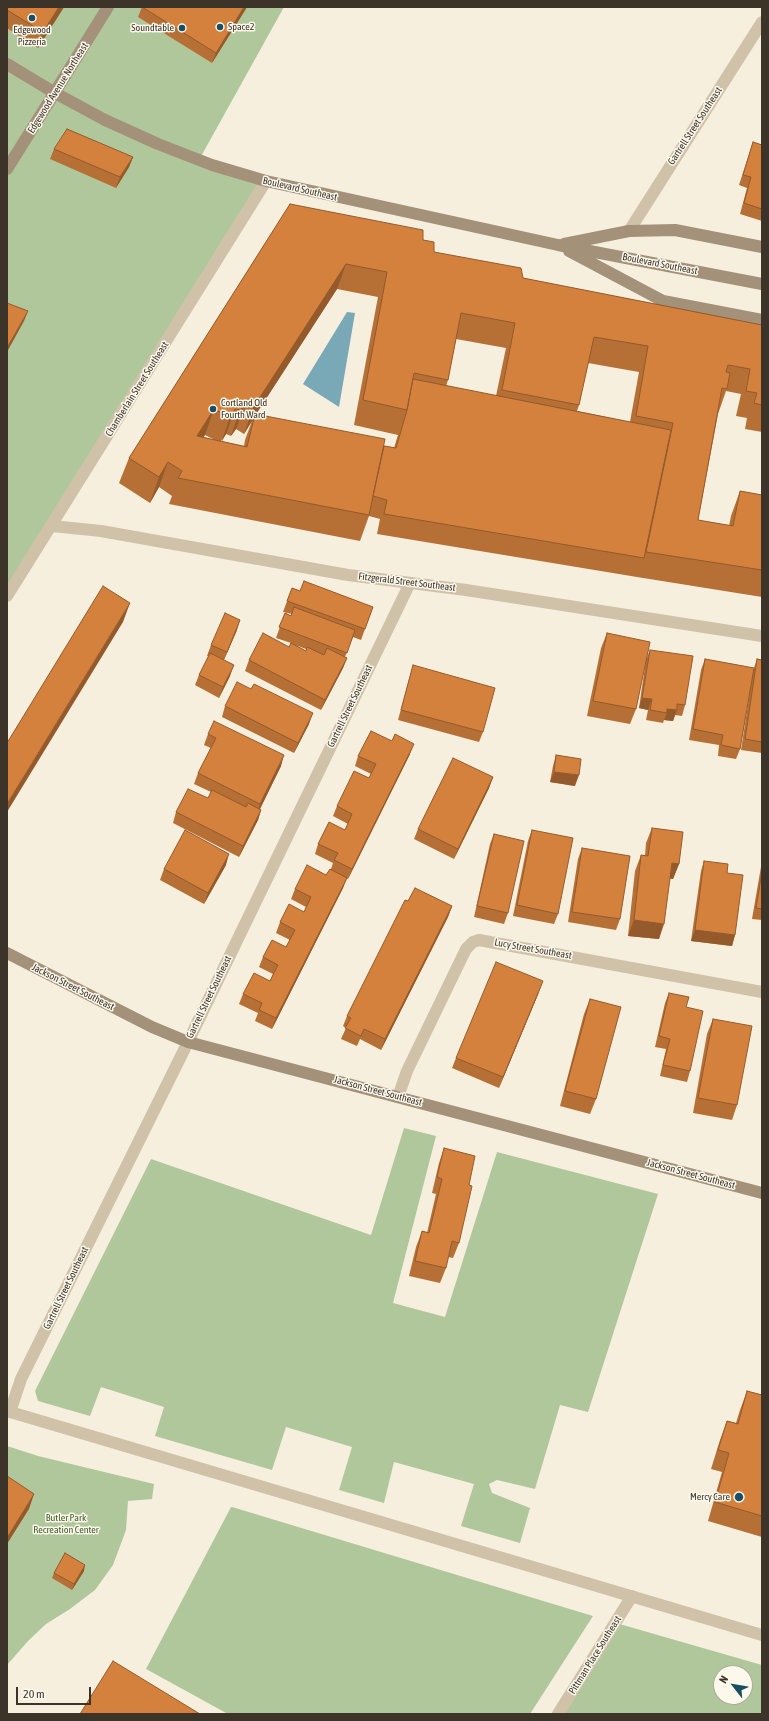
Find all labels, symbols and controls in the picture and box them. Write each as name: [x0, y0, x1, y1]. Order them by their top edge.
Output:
marker: Edgewood Pizzeria: [27, 13, 37, 23]
place label: Space2: [228, 21, 255, 33]
place label: Soundtable: [131, 22, 174, 34]
marker: Space2: [215, 22, 225, 32]
marker: Soundtable: [177, 23, 187, 33]
place label: Edgewood Pizzeria: [13, 24, 51, 48]
street label: Edgewood Avenue Northeast: [25, 40, 91, 136]
street label: Gartrell Street Southeast: [665, 85, 725, 167]
street label: Boulevard Southeast: [262, 175, 338, 203]
street label: Boulevard Southeast: [622, 251, 698, 277]
street label: Chamberlain Street Southeast: [103, 339, 171, 439]
place label: Cortland Old Fourth Ward: [221, 397, 267, 420]
marker: Cortland Old Fourth Ward: [208, 404, 218, 414]
street label: Fitzgerald Street Southeast: [358, 570, 456, 594]
street label: Gartrell Street Southeast: [325, 663, 375, 749]
street label: Lucy Street Southeast: [493, 936, 573, 962]
street label: Gartrell Street Southeast: [184, 954, 234, 1040]
street label: Jackson Street Southeast: [30, 961, 116, 1013]
street label: Jackson Street Southeast: [333, 1073, 423, 1109]
street label: Jackson Street Southeast: [646, 1156, 736, 1192]
street label: Gartrell Street Southeast: [41, 1245, 91, 1331]
place label: Mercy Care: [690, 1491, 730, 1503]
marker: Mercy Care: [733, 1491, 745, 1503]
park label: Butler Park Recreation Center: [33, 1512, 99, 1536]
street label: Pittman Place Southeast: [566, 1614, 624, 1696]
north arrow: [713, 1665, 753, 1705]
text: N: [717, 1673, 730, 1685]
scale bar: [18, 1679, 93, 1705]
text: 20 m: [23, 1687, 45, 1701]

